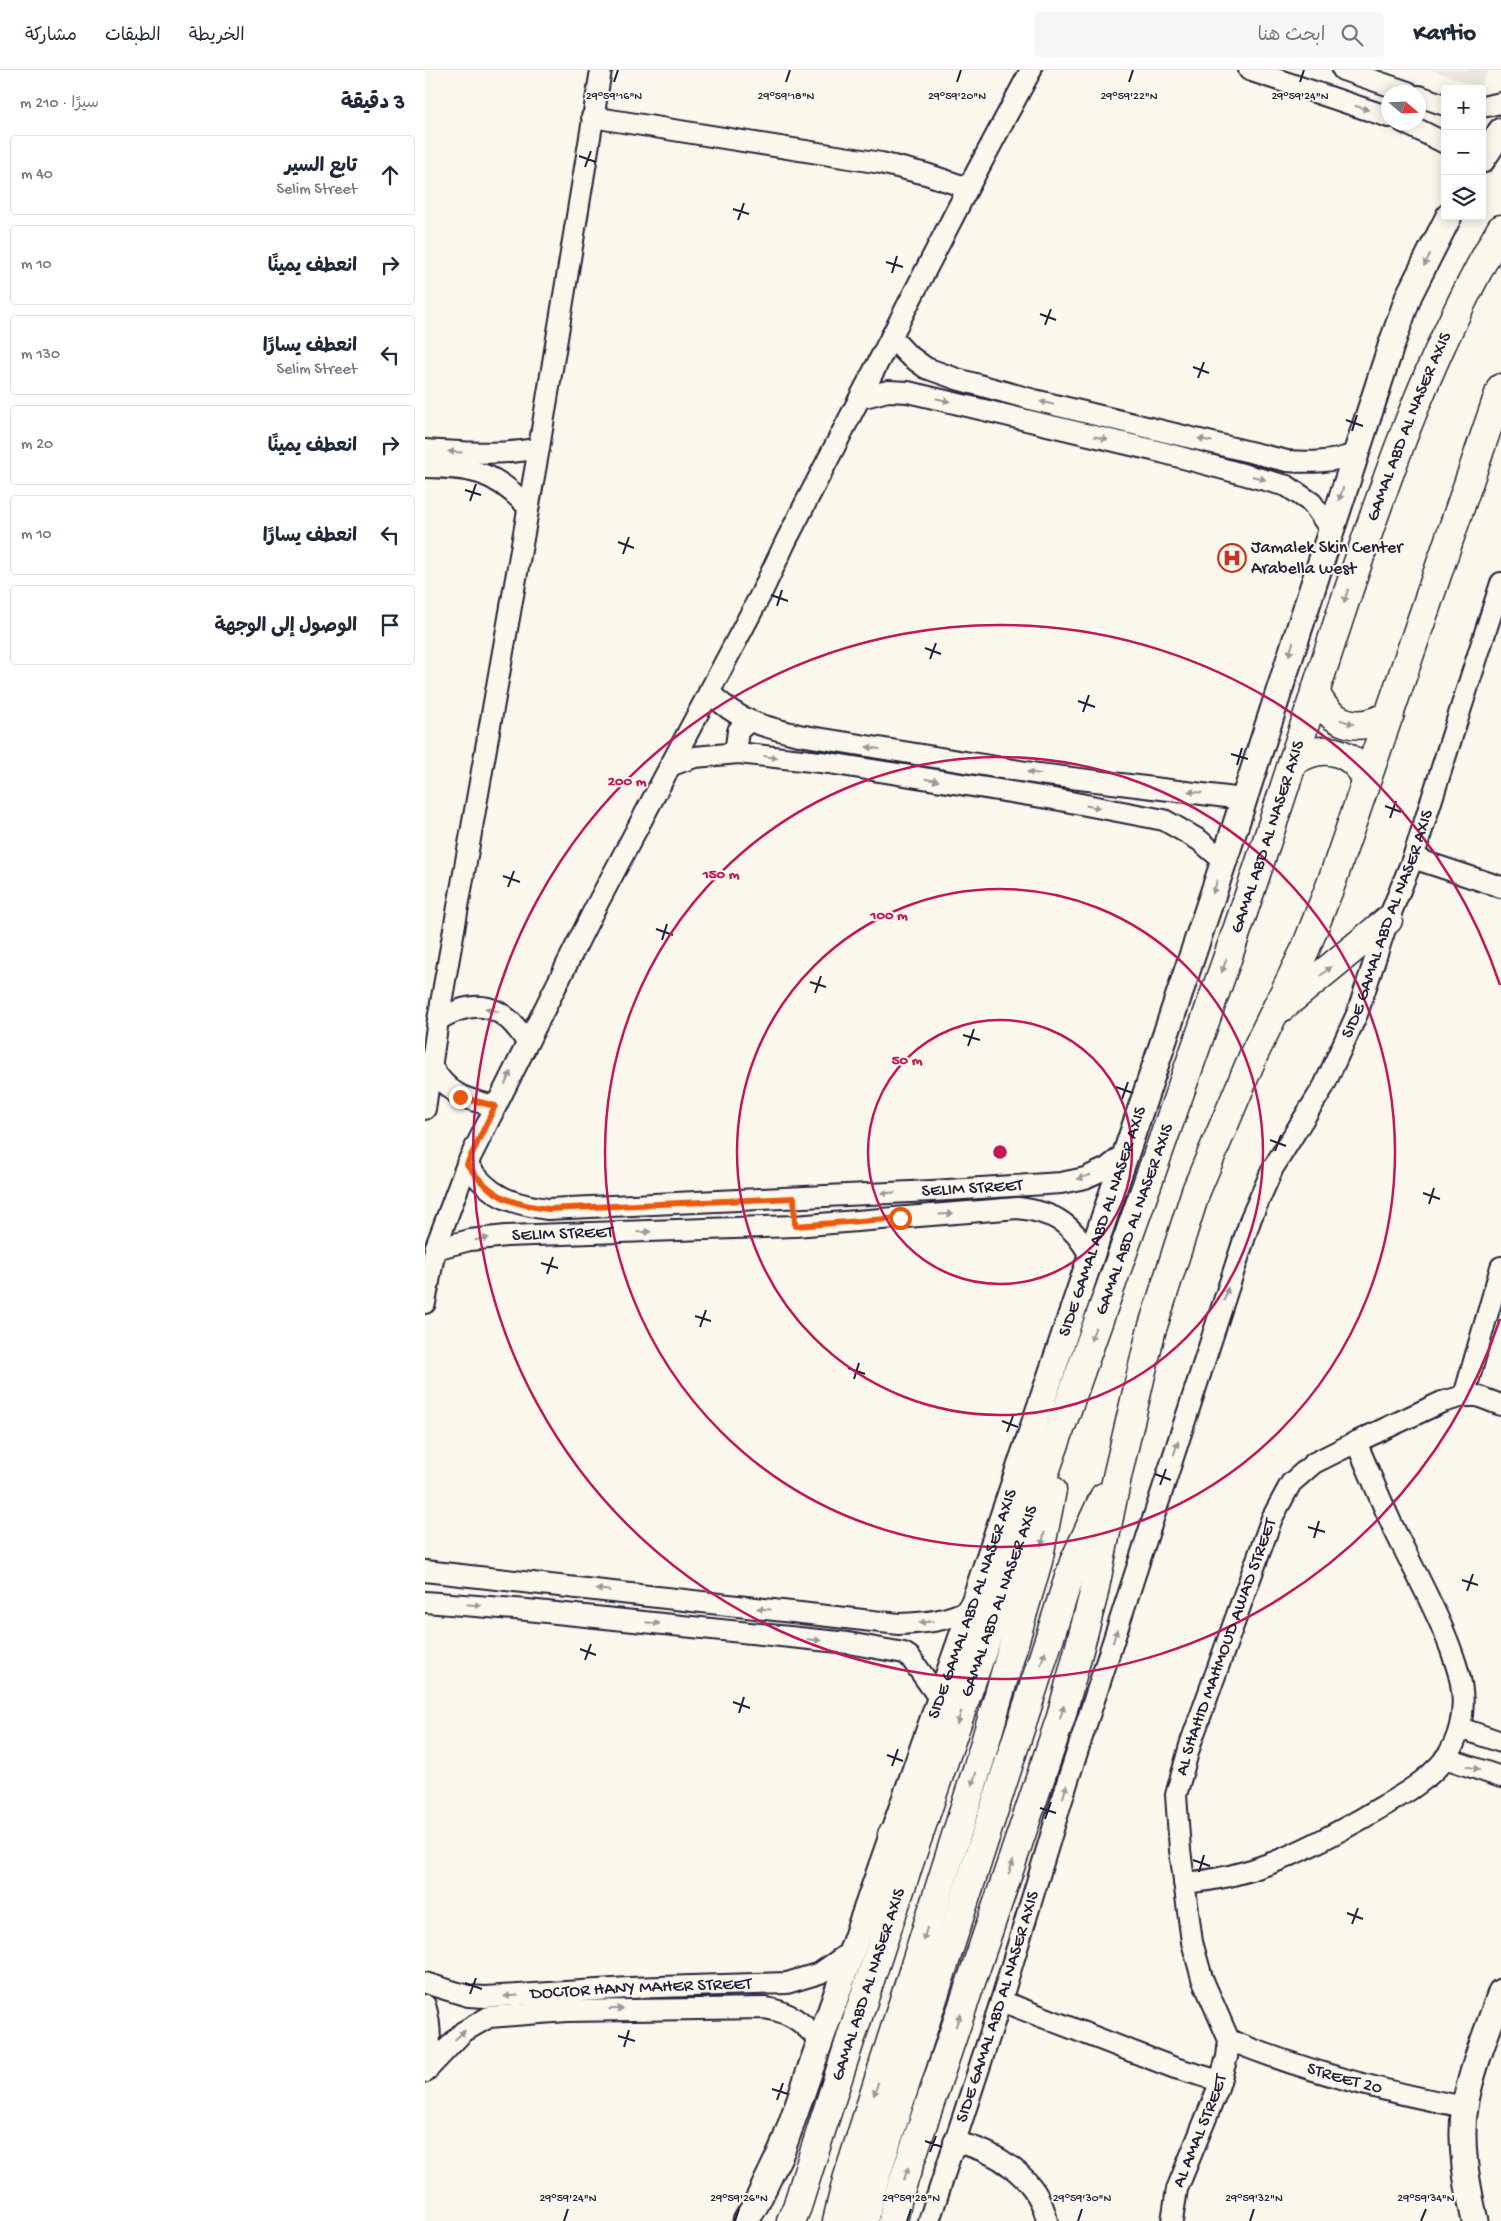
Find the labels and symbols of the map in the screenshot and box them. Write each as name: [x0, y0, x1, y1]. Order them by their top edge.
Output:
north arrow: [1381, 85, 1426, 130]
text: 29°59'16"N: [586, 90, 642, 104]
text: 29°59'18"N: [758, 90, 815, 104]
text: 29°59'20"N: [928, 90, 986, 104]
text: 29°59'22"N: [1100, 90, 1158, 104]
text: 29°59'24"N: [1271, 90, 1329, 104]
one-way arrow: [1354, 105, 1369, 112]
one-way arrow: [1422, 252, 1431, 267]
street label: GAMAL ABD AL NASER AXIS: [1362, 328, 1457, 524]
one-way arrow: [936, 396, 951, 404]
one-way arrow: [1039, 399, 1054, 407]
one-way arrow: [1094, 434, 1109, 442]
one-way arrow: [1197, 436, 1213, 444]
one-way arrow: [447, 447, 463, 455]
one-way arrow: [1251, 474, 1266, 482]
one-way arrow: [1337, 487, 1345, 502]
place label: Jamalek Skin Center Arabella west: [1251, 538, 1404, 580]
hospital icon: Jamalek Skin Center Arabella west: [1217, 543, 1247, 573]
one-way arrow: [1342, 589, 1350, 604]
one-way arrow: [1287, 642, 1295, 657]
one-way arrow: [1339, 719, 1354, 726]
street label: GAMAL ABD AL NASER AXIS: [1226, 737, 1310, 936]
one-way arrow: [865, 743, 881, 751]
one-way arrow: [764, 753, 780, 761]
one-way arrow: [1025, 768, 1041, 776]
text: 200 m: [608, 773, 647, 791]
one-way arrow: [925, 776, 941, 784]
one-way arrow: [1186, 788, 1202, 796]
one-way arrow: [1085, 803, 1101, 811]
street label: SIDE GAMAL ABD AL NASER AXIS: [1337, 806, 1438, 1042]
text: 150 m: [702, 866, 740, 884]
one-way arrow: [1211, 880, 1219, 895]
text: 100 m: [869, 907, 908, 925]
one-way arrow: [1220, 959, 1228, 974]
one-way arrow: [1319, 966, 1332, 977]
one-way arrow: [484, 1006, 500, 1014]
text: 50 m: [892, 1052, 923, 1070]
one-way arrow: [505, 1071, 513, 1085]
route end: [449, 1086, 472, 1109]
street label: SIDE GAMAL ABD AL NASER AXIS: [1053, 1102, 1153, 1338]
street label: GAMAL ABD AL NASER AXIS: [1089, 1122, 1179, 1318]
centre of rings: [991, 1143, 1009, 1161]
one-way arrow: [1076, 1173, 1091, 1181]
street label: SELIM STREET: [921, 1175, 1024, 1202]
one-way arrow: [879, 1190, 895, 1198]
route start: [889, 1207, 912, 1230]
one-way arrow: [938, 1209, 954, 1217]
street label: SELIM STREET: [512, 1222, 615, 1246]
one-way arrow: [637, 1228, 653, 1236]
one-way arrow: [475, 1234, 491, 1242]
one-way arrow: [1223, 1286, 1231, 1301]
one-way arrow: [1089, 1326, 1097, 1341]
one-way arrow: [1173, 1441, 1180, 1456]
street label: SIDE GAMAL ABD AL NASER AXIS: [923, 1486, 1022, 1722]
street label: GAMAL ABD AL NASER AXIS: [956, 1502, 1043, 1700]
street label: AL SHAHID MAHMOUD AWAD STREET: [1172, 1515, 1282, 1778]
one-way arrow: [1039, 1531, 1047, 1546]
one-way arrow: [594, 1586, 610, 1594]
one-way arrow: [466, 1601, 482, 1609]
one-way arrow: [756, 1605, 772, 1613]
one-way arrow: [917, 1618, 933, 1626]
one-way arrow: [645, 1619, 661, 1627]
one-way arrow: [1112, 1629, 1119, 1644]
one-way arrow: [807, 1636, 823, 1644]
one-way arrow: [1039, 1650, 1047, 1665]
one-way arrow: [1058, 1705, 1066, 1720]
one-way arrow: [955, 1711, 962, 1726]
one-way arrow: [1466, 1764, 1481, 1772]
one-way arrow: [970, 1772, 978, 1787]
one-way arrow: [1061, 1783, 1069, 1798]
one-way arrow: [1008, 1859, 1015, 1874]
street label: GAMAL ABD AL NASER AXIS: [827, 1885, 911, 2084]
street label: SIDE GAMAL ABD AL NASER AXIS: [951, 1888, 1044, 2125]
one-way arrow: [921, 1927, 929, 1942]
street label: DOCTOR HANY MAHER STREET: [529, 1974, 753, 2005]
one-way arrow: [503, 1992, 519, 2000]
one-way arrow: [608, 2005, 624, 2013]
one-way arrow: [955, 2013, 962, 2028]
one-way arrow: [453, 2030, 466, 2041]
street label: STREET 20: [1304, 2058, 1384, 2099]
street label: AL AMAL STREET: [1168, 2071, 1232, 2191]
one-way arrow: [871, 2082, 879, 2097]
one-way arrow: [902, 2166, 910, 2181]
text: 29°59'24"N: [539, 2192, 597, 2206]
text: 29°59'26"N: [710, 2192, 768, 2206]
text: 29°59'28"N: [882, 2192, 940, 2206]
text: 29°59'30"N: [1053, 2192, 1111, 2206]
text: 29°59'32"N: [1225, 2192, 1283, 2206]
text: 29°59'34"N: [1397, 2192, 1455, 2206]

